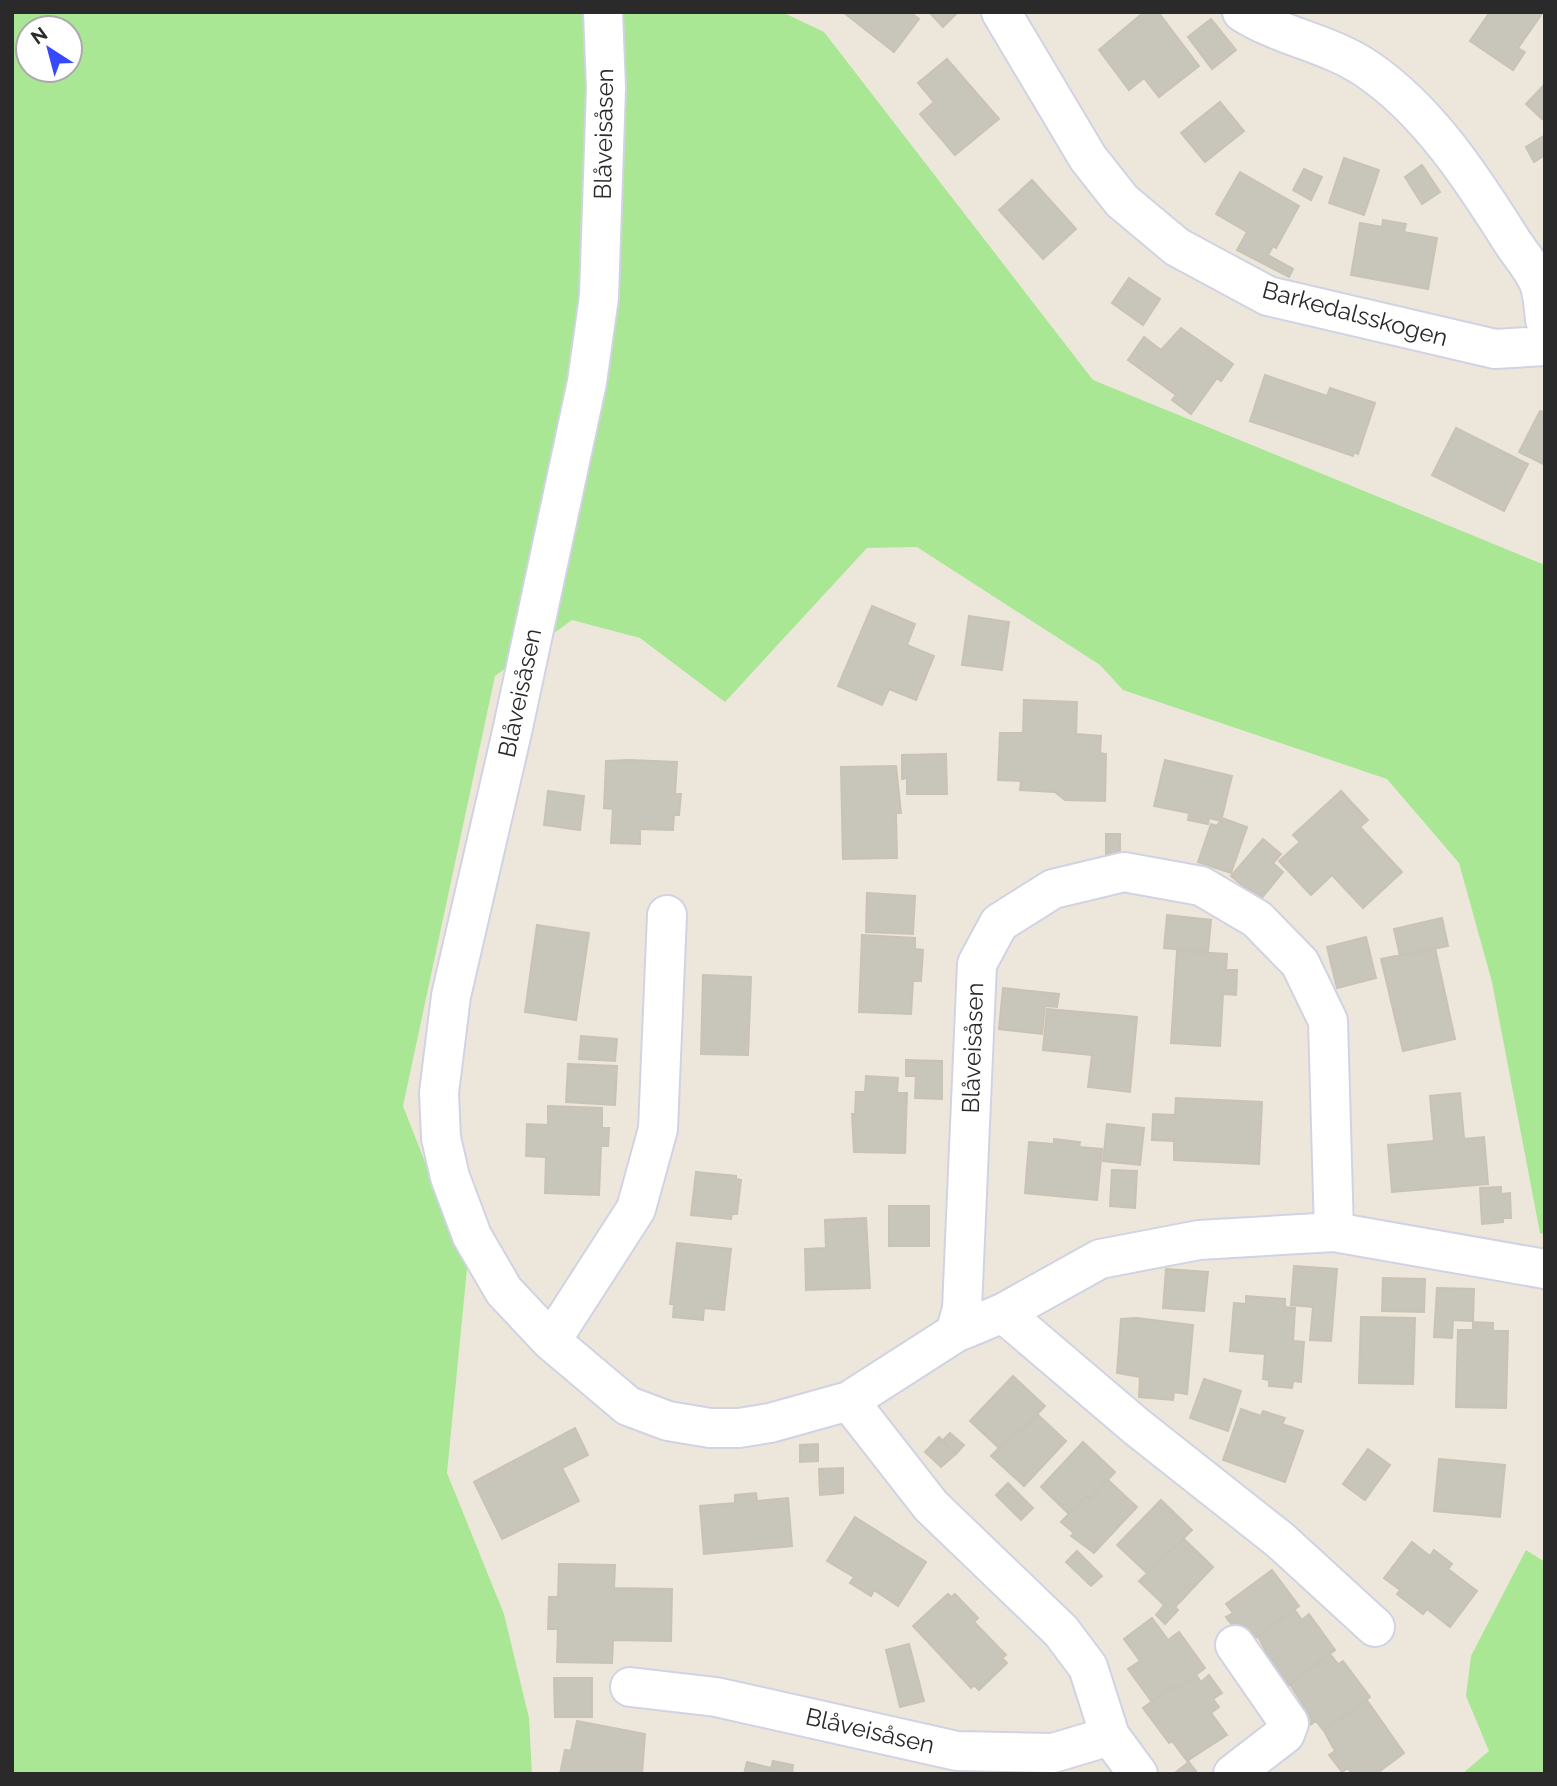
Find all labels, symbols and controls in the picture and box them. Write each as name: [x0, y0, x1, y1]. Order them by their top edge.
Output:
north arrow: [14, 14, 84, 84]
text: N: [27, 22, 51, 48]
street label: Blåveisåsen: [588, 68, 619, 200]
street label: Barkedalsskogen: [1259, 275, 1451, 352]
street label: Blåveisåsen: [492, 626, 547, 760]
street label: Blåveisåsen: [956, 982, 989, 1114]
street label: Blåveisåsen: [803, 1702, 937, 1759]

